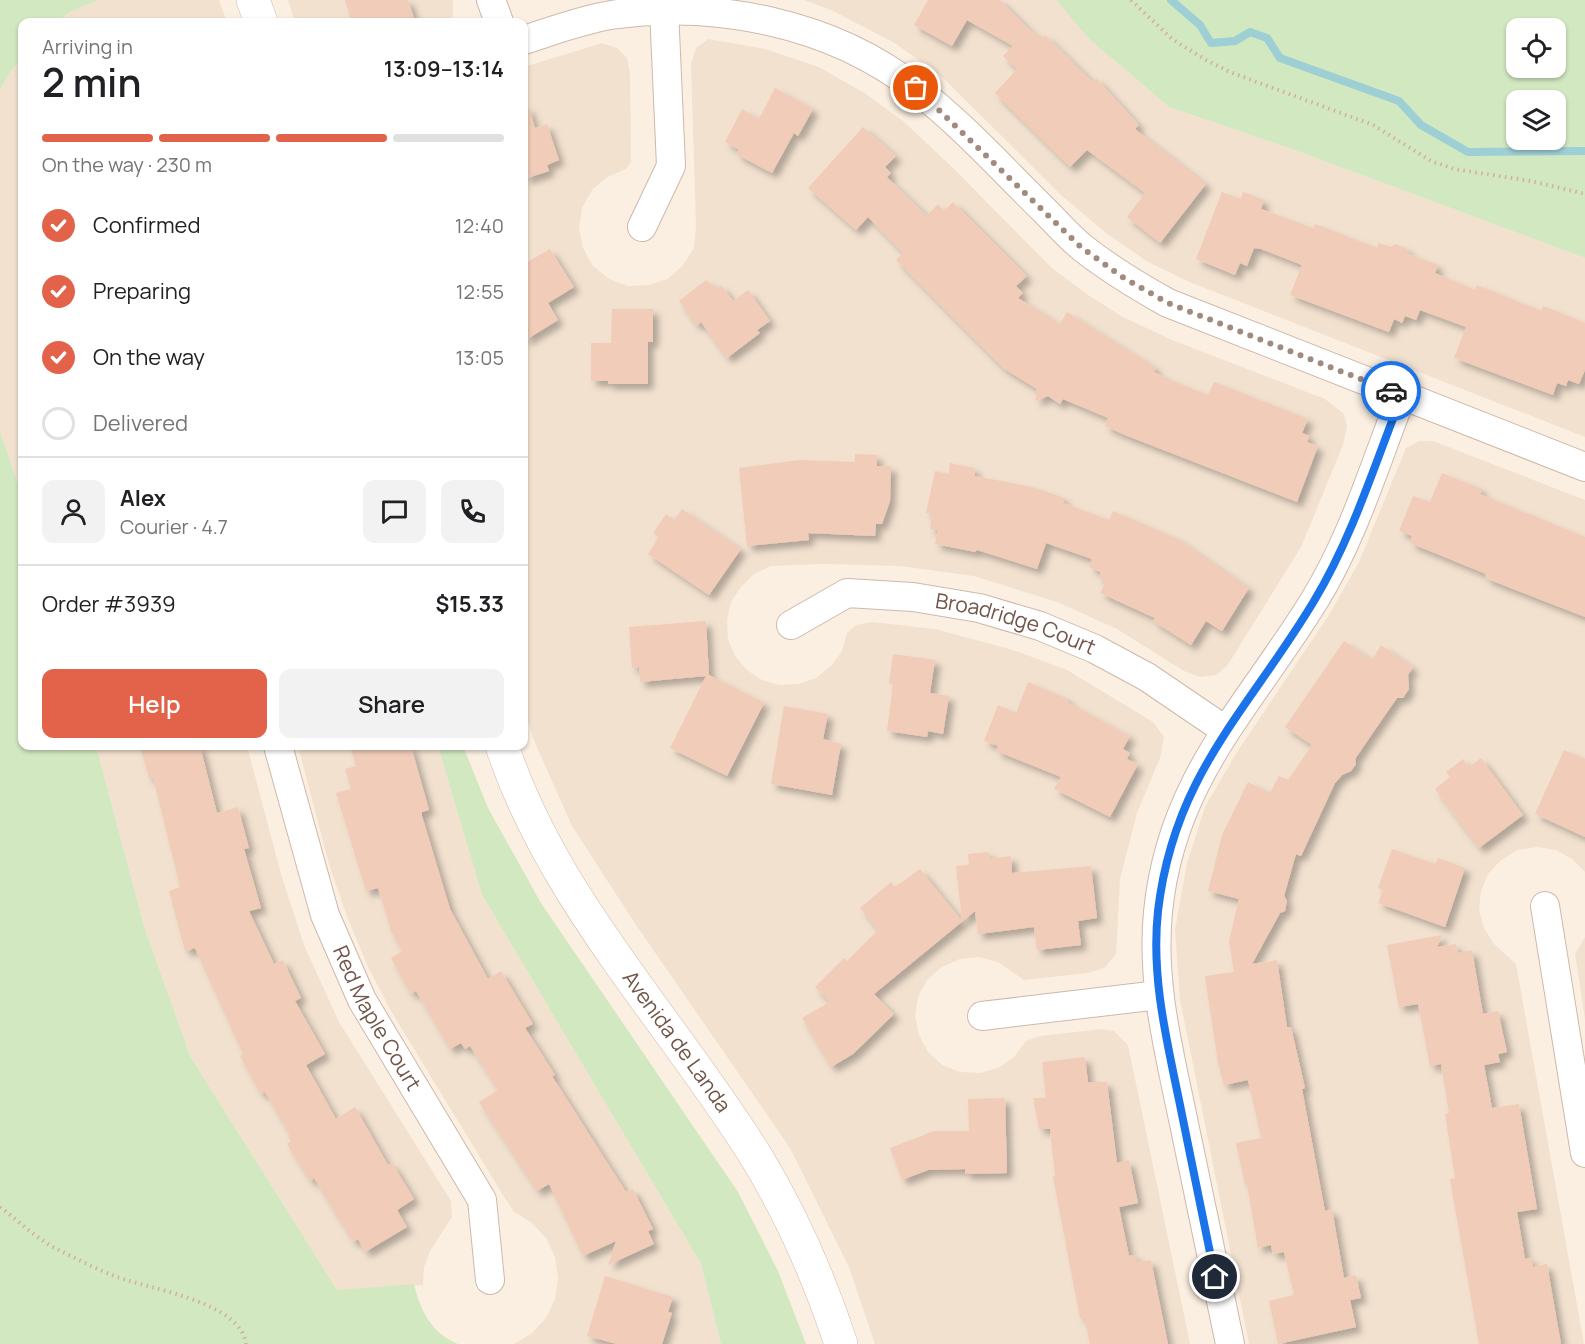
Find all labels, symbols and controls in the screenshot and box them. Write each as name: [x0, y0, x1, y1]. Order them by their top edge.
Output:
map controls: [1506, 18, 1566, 150]
button: locate: [1506, 18, 1566, 78]
text: Arriving in: [42, 33, 133, 60]
text: 13:09–13:14: [384, 54, 504, 84]
text: 2 min: [42, 55, 141, 109]
pin: [890, 62, 941, 113]
icon: bag: [899, 71, 932, 104]
button: layers: [1506, 90, 1566, 150]
text: On the way · 230 m: [42, 151, 212, 178]
icon: check: [42, 209, 75, 242]
text: Confirmed: [93, 210, 201, 240]
text: 12:40: [455, 212, 504, 239]
icon: check: [42, 275, 75, 308]
text: Preparing: [93, 276, 191, 306]
text: 12:55: [456, 278, 504, 305]
icon: check: [42, 341, 75, 374]
text: On the way: [93, 342, 205, 372]
text: 13:05: [455, 344, 504, 371]
courier: [1361, 361, 1421, 421]
icon: car: [1375, 375, 1408, 408]
text: Delivered: [93, 408, 188, 438]
button: person: [42, 480, 105, 543]
button: chat: [363, 480, 426, 543]
button: phone: [441, 480, 504, 543]
text: Alex: [120, 483, 166, 513]
text: Courier · 4.7: [120, 513, 228, 540]
street label: Broadridge Court: [934, 586, 1100, 661]
text: Order #3939: [42, 589, 176, 619]
text: $15.33: [435, 589, 504, 619]
button: Help: [42, 669, 267, 738]
button: Share: [279, 669, 504, 738]
street label: Red Maple Court: [327, 941, 428, 1095]
street label: Avenida de Landa: [617, 965, 738, 1118]
pin: [1189, 1251, 1240, 1302]
icon: home: [1198, 1260, 1231, 1293]

